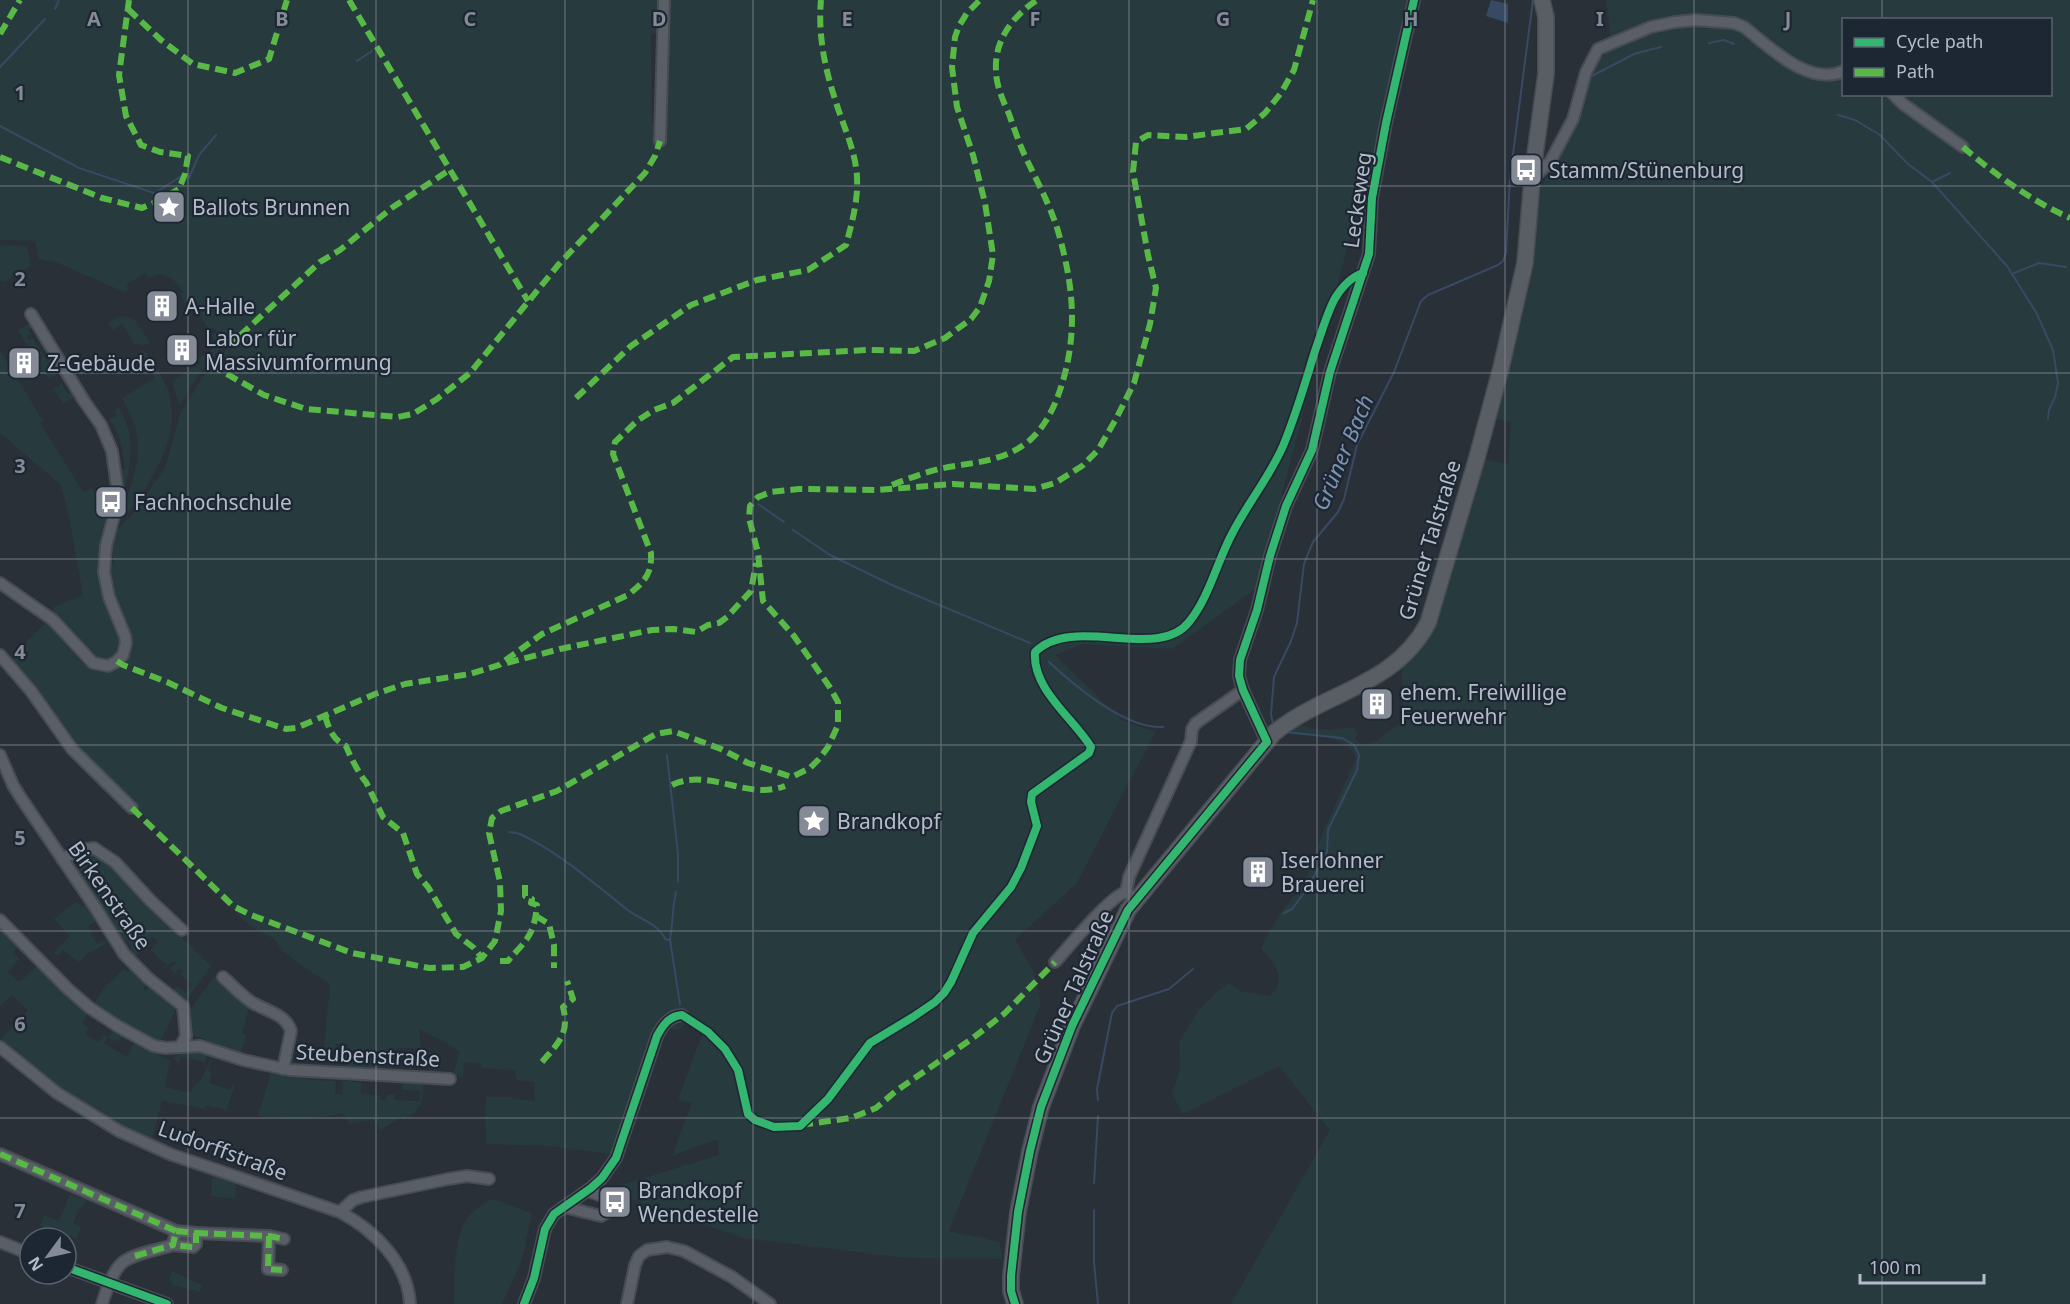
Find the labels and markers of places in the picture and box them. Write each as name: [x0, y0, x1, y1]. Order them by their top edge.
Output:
bus stop icon: Stamm/Stünenburg: [1508, 152, 1544, 188]
place label: Stamm/Stünenburg: [1549, 156, 1744, 184]
place icon: Ballots Brunnen: [151, 189, 187, 225]
place label: Ballots Brunnen: [192, 193, 350, 221]
building icon: A-Halle: [144, 288, 180, 324]
place label: A-Halle: [185, 292, 255, 320]
place label: Labor für Massivumformung: [205, 324, 392, 376]
building icon: Labor für Massivumformung: [164, 332, 200, 368]
building icon: Z-Gebäude: [6, 345, 42, 381]
place label: Z-Gebäude: [47, 349, 155, 377]
bus stop icon: Fachhochschule: [93, 484, 129, 520]
place label: Fachhochschule: [134, 488, 292, 516]
place label: ehem. Freiwillige Feuerwehr: [1400, 678, 1567, 730]
building icon: ehem. Freiwillige Feuerwehr: [1359, 686, 1395, 722]
place icon: Brandkopf: [796, 803, 832, 839]
place label: Brandkopf: [837, 807, 942, 835]
place label: Iserlohner Brauerei: [1281, 846, 1384, 898]
building icon: Iserlohner Brauerei: [1240, 854, 1276, 890]
place label: Brandkopf Wendestelle: [638, 1176, 759, 1228]
bus stop icon: Brandkopf Wendestelle: [597, 1184, 633, 1220]

